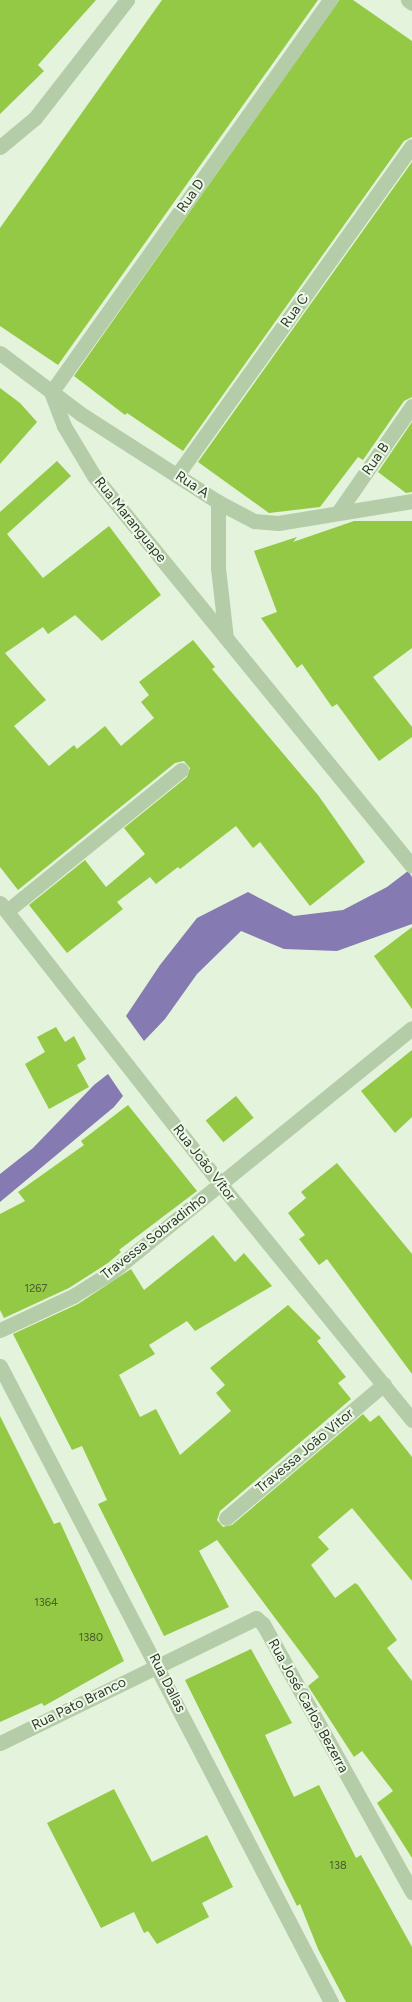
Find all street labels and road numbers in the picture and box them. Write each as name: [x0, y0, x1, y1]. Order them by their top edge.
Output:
street label: Rua D: [174, 176, 208, 216]
street label: Rua C: [277, 291, 313, 331]
street label: Rua B: [359, 440, 393, 478]
street label: Rua A: [172, 468, 212, 502]
street label: Rua Maranguape: [90, 474, 170, 566]
street label: Rua João Vítor: [169, 1121, 239, 1205]
street label: Travessa Sobradinho: [98, 1191, 210, 1283]
street label: Travessa João Vitor: [253, 1405, 357, 1497]
street label: Rua José Carlos Bezerra: [264, 1636, 352, 1776]
street label: Rua Dallas: [145, 1651, 189, 1715]
street label: Rua Pato Branco: [29, 1674, 129, 1734]

